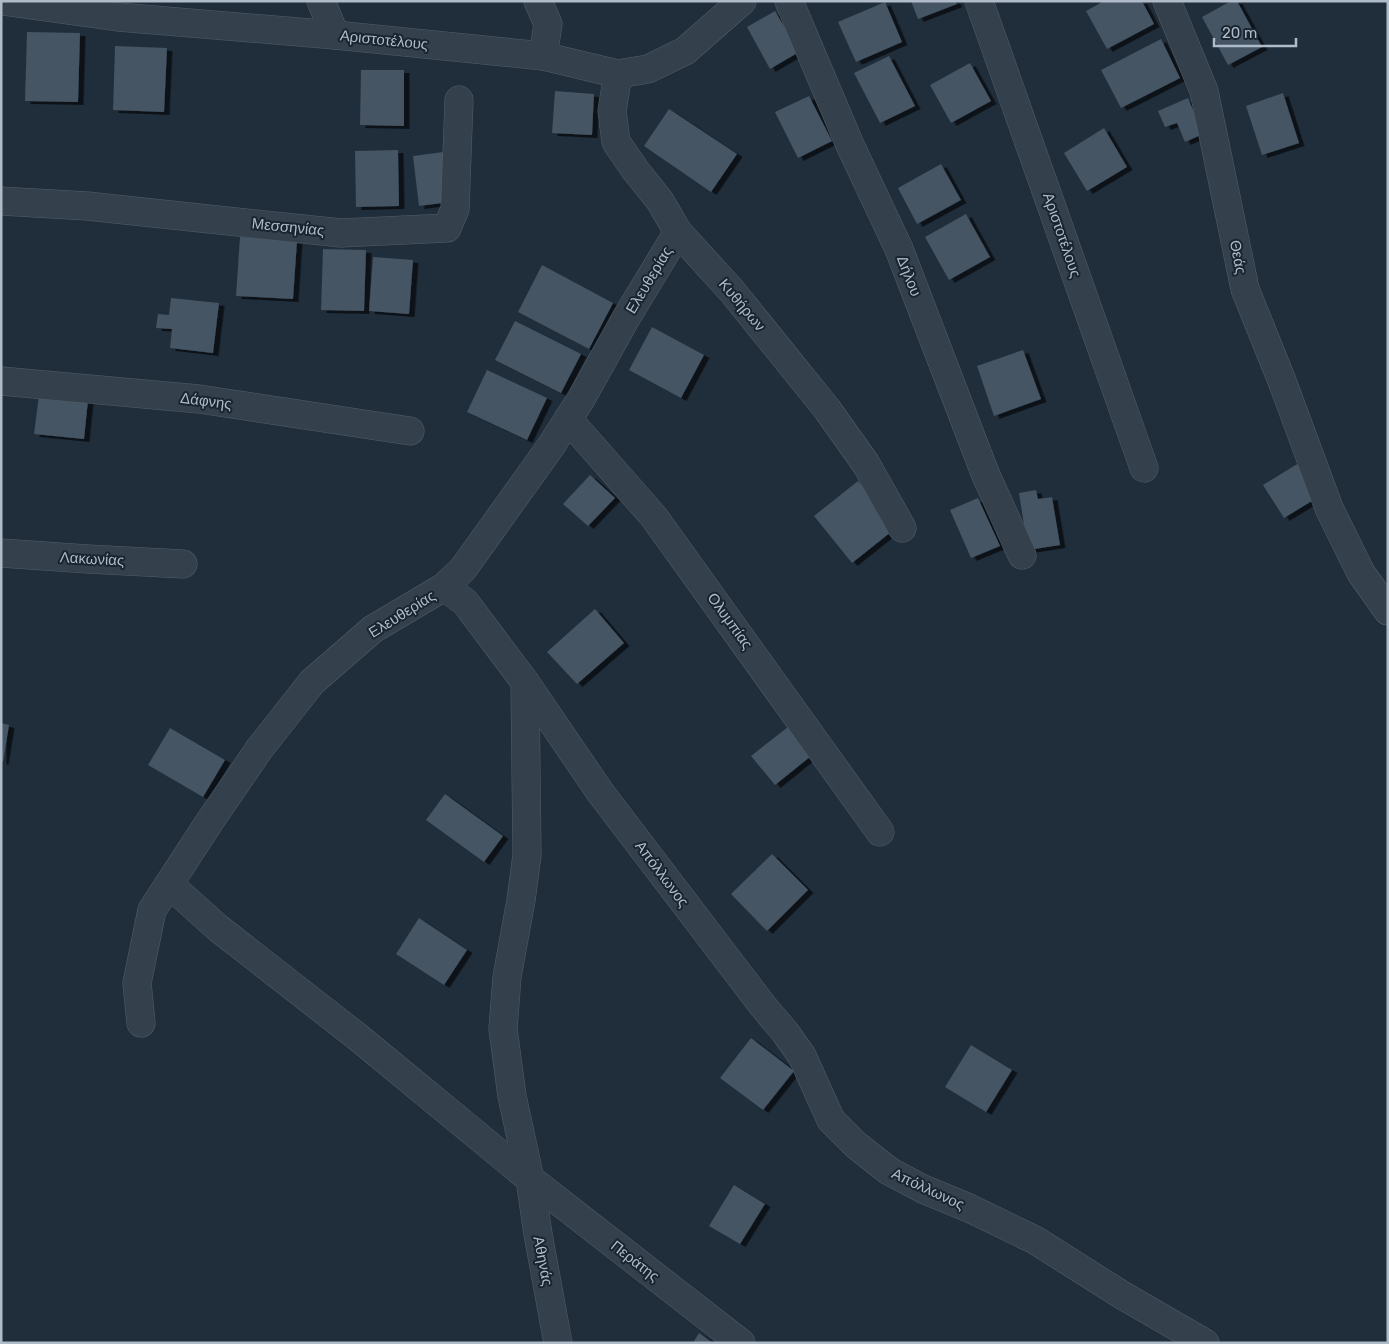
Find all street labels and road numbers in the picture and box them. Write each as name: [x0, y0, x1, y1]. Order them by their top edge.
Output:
street label: Αριστοτέλους: [339, 26, 429, 54]
street label: Αριστοτέλους: [1039, 190, 1085, 280]
street label: Μεσσηνίας: [251, 214, 325, 240]
street label: Θεάς: [1226, 238, 1250, 276]
street label: Ελευθερίας: [622, 243, 676, 317]
street label: Δήλου: [893, 253, 925, 299]
street label: Κυθήρων: [715, 275, 769, 335]
street label: Δάφνης: [179, 389, 233, 413]
street label: Λακωνίας: [59, 548, 125, 570]
street label: Ελευθερίας: [365, 586, 439, 642]
street label: Ολυμπίας: [704, 589, 756, 653]
street label: Απόλλωνος: [631, 837, 693, 911]
street label: Απόλλωνος: [889, 1164, 967, 1214]
street label: Αθηνάς: [529, 1235, 557, 1287]
street label: Περάτης: [607, 1237, 663, 1285]

